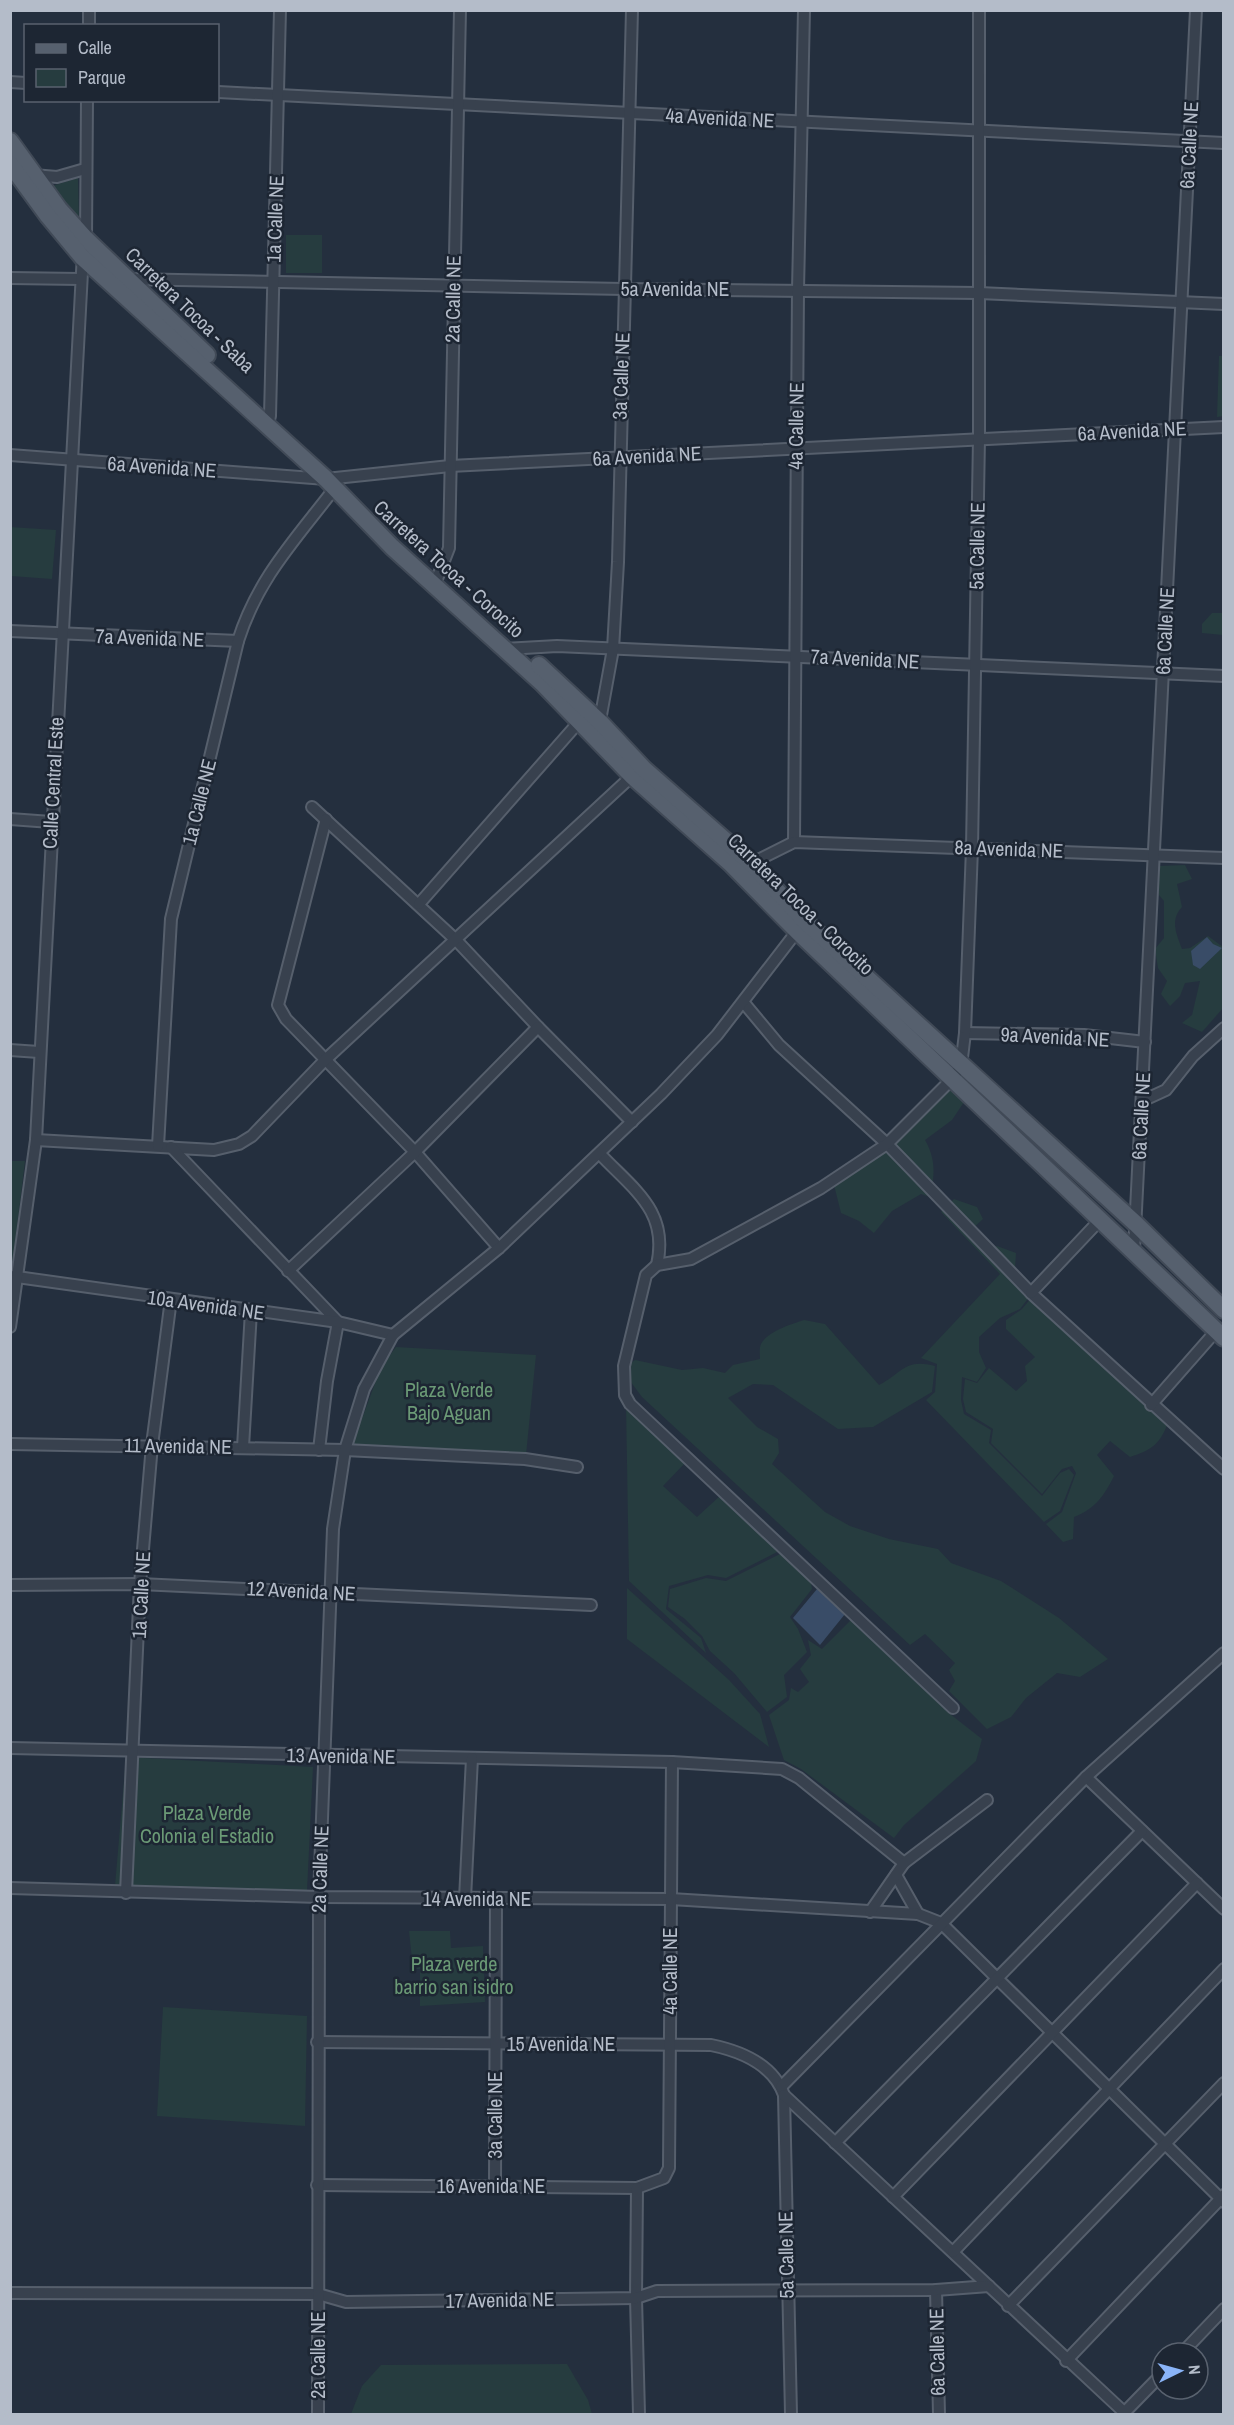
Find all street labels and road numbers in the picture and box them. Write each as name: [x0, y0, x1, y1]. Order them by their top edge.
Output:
street label: 4a Avenida NE: [665, 101, 775, 134]
street label: 6a Calle NE: [1173, 101, 1204, 189]
street label: 1a Calle NE: [259, 175, 290, 263]
street label: Carretera Tocoa - Saba: [120, 241, 261, 378]
street label: 2a Calle NE: [438, 255, 467, 343]
street label: 5a Avenida NE: [620, 275, 730, 302]
street label: 3a Calle NE: [605, 332, 636, 420]
street label: 4a Calle NE: [781, 382, 810, 470]
street label: 6a Avenida NE: [1077, 414, 1187, 447]
street label: 6a Avenida NE: [592, 439, 702, 472]
street label: 6a Avenida NE: [107, 449, 217, 484]
street label: Carretera Tocoa - Corocito: [368, 494, 530, 644]
street label: 5a Calle NE: [962, 502, 991, 590]
street label: 6a Calle NE: [1149, 587, 1180, 675]
street label: 7a Avenida NE: [95, 622, 205, 653]
street label: 7a Avenida NE: [810, 642, 920, 675]
street label: Calle Central Este: [36, 716, 69, 850]
street label: 1a Calle NE: [175, 756, 222, 848]
street label: Carretera Tocoa - Corocito: [722, 827, 880, 981]
street label: 8a Avenida NE: [954, 833, 1064, 864]
street label: 9a Avenida NE: [1000, 1020, 1110, 1053]
street label: 6a Calle NE: [1125, 1072, 1156, 1160]
street label: 10a Avenida NE: [146, 1283, 267, 1326]
street label: 11 Avenida NE: [124, 1431, 232, 1460]
street label: 1a Calle NE: [125, 1551, 156, 1639]
street label: 12 Avenida NE: [246, 1574, 356, 1607]
street label: 13 Avenida NE: [286, 1741, 396, 1770]
street label: 2a Calle NE: [304, 1825, 335, 1913]
street label: 14 Avenida NE: [422, 1885, 532, 1912]
street label: 4a Calle NE: [656, 1927, 683, 2015]
street label: 15 Avenida NE: [506, 2030, 616, 2057]
street label: 3a Calle NE: [481, 2071, 508, 2159]
street label: 16 Avenida NE: [436, 2172, 546, 2199]
street label: 5a Calle NE: [771, 2211, 800, 2299]
street label: 17 Avenida NE: [445, 2285, 555, 2314]
street label: 6a Calle NE: [922, 2308, 951, 2396]
street label: 2a Calle NE: [304, 2311, 331, 2399]

